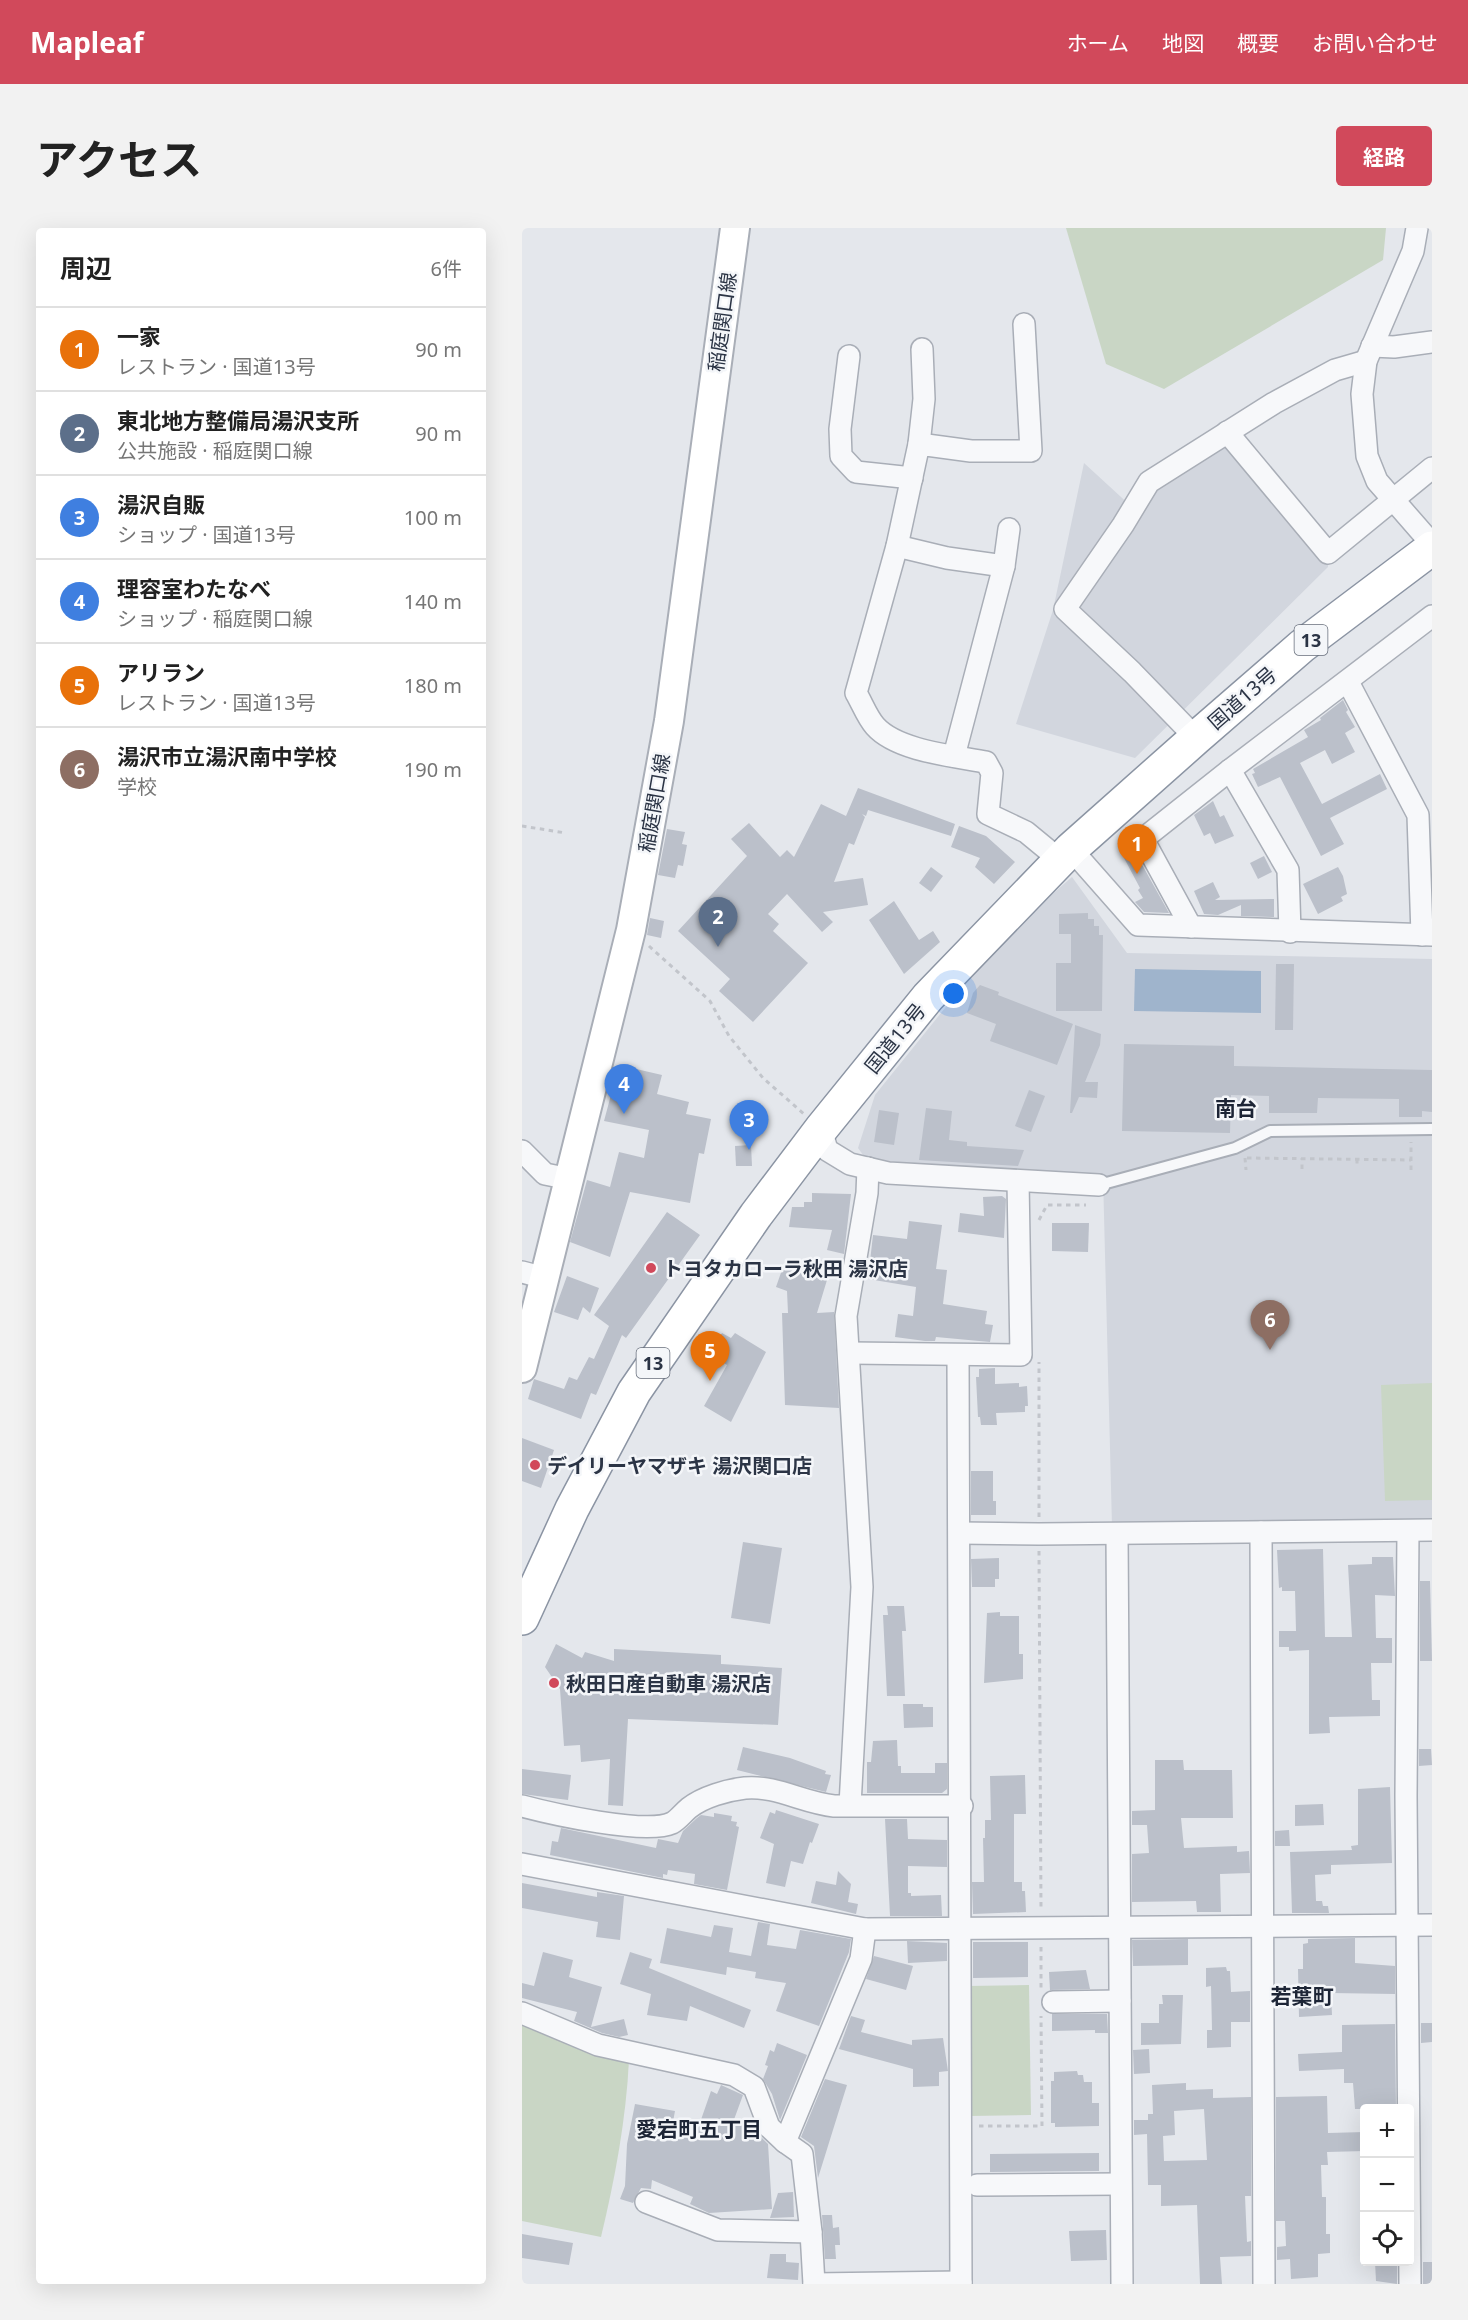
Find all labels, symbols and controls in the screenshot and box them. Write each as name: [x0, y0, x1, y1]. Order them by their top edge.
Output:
text: Mapleaf: [30, 23, 144, 61]
text: ホーム: [1067, 29, 1129, 57]
text: 地図: [1162, 29, 1204, 57]
text: 概要: [1237, 29, 1279, 57]
text: お問い合わせ: [1312, 29, 1438, 57]
button: 経路: [1336, 126, 1432, 186]
text: アクセス: [36, 130, 202, 187]
text: 周辺: [60, 250, 112, 286]
text: 6件: [431, 255, 462, 282]
street label: 稲庭関口線: [702, 271, 742, 373]
text: 一家: [117, 321, 161, 351]
text: 1: [74, 336, 85, 363]
text: 90 m: [415, 336, 462, 363]
text: レストラン · 国道13号: [117, 353, 316, 380]
text: 東北地方整備局湯沢支所: [117, 405, 359, 435]
text: 2: [74, 420, 85, 447]
text: 90 m: [415, 420, 462, 447]
text: 公共施設 · 稲庭関口線: [117, 437, 313, 464]
text: 湯沢自販: [117, 489, 205, 519]
text: 3: [74, 504, 85, 531]
text: 100 m: [404, 504, 462, 531]
text: ショップ · 国道13号: [117, 521, 296, 548]
text: 理容室わたなべ: [117, 573, 271, 603]
text: 4: [74, 588, 85, 615]
text: 140 m: [404, 588, 462, 615]
text: ショップ · 稲庭関口線: [117, 605, 313, 632]
road number: 13: [1294, 625, 1328, 655]
text: アリラン: [117, 657, 205, 687]
street label: 国道13号: [1202, 661, 1282, 735]
text: 5: [74, 672, 85, 699]
text: 180 m: [404, 672, 462, 699]
text: レストラン · 国道13号: [117, 689, 316, 716]
text: 湯沢市立湯沢南中学校: [117, 741, 337, 771]
street label: 稲庭関口線: [632, 751, 676, 855]
text: 6: [74, 756, 85, 783]
text: 190 m: [404, 756, 462, 783]
text: 学校: [117, 773, 157, 800]
pin: 1: [1118, 824, 1156, 874]
pin: 2: [698, 898, 738, 947]
your location: [939, 979, 968, 1008]
street label: 国道13号: [858, 997, 932, 1079]
pin: 4: [604, 1064, 644, 1114]
district label: 南台: [1215, 1094, 1257, 1122]
pin: 3: [730, 1100, 768, 1150]
place label: トヨタカローラ秋田 湯沢店: [663, 1255, 908, 1282]
marker: トヨタカローラ秋田 湯沢店: [644, 1261, 658, 1275]
pin: 6: [1250, 1300, 1290, 1350]
pin: 5: [690, 1332, 729, 1381]
road number: 13: [636, 1348, 670, 1378]
place label: デイリーヤマザキ 湯沢関口店: [547, 1452, 812, 1479]
marker: デイリーヤマザキ 湯沢関口店: [528, 1458, 542, 1472]
place label: 秋田日産自動車 湯沢店: [566, 1670, 771, 1697]
marker: 秋田日産自動車 湯沢店: [547, 1676, 561, 1690]
district label: 若葉町: [1271, 1982, 1334, 2010]
map controls: [1360, 2104, 1414, 2266]
button: +: [1360, 2104, 1414, 2158]
district label: 愛宕町五丁目: [636, 2115, 762, 2143]
button: −: [1360, 2158, 1414, 2212]
button: locate: [1360, 2212, 1414, 2266]

